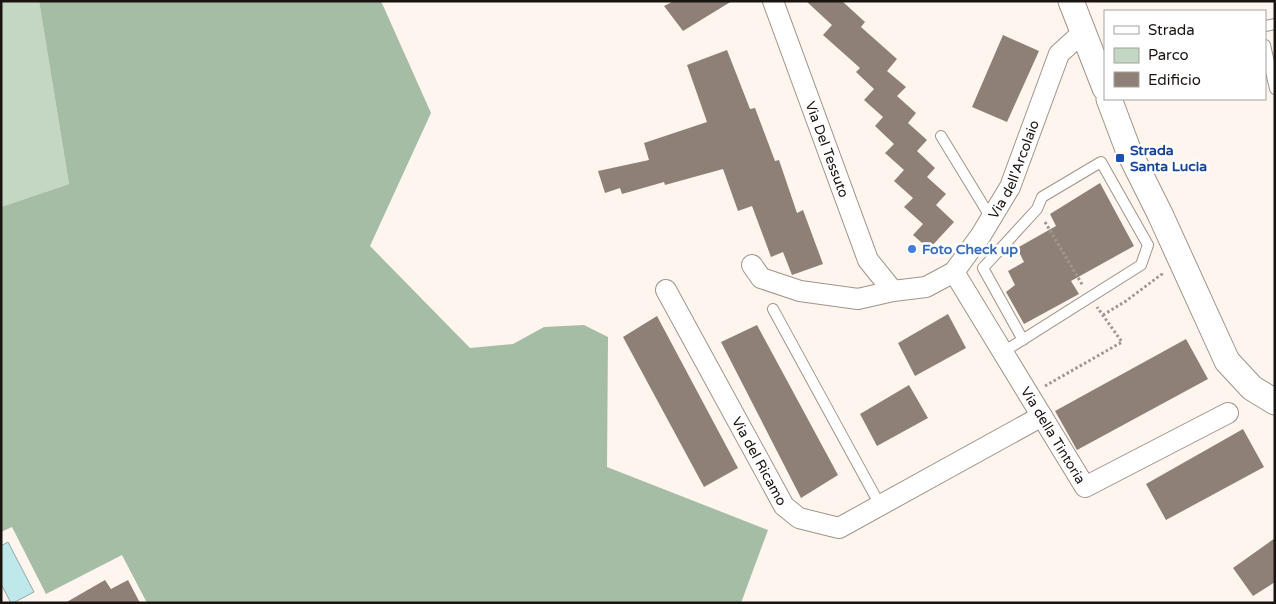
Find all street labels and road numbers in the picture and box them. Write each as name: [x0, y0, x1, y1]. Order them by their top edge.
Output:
street label: Via Del Tessuto: [802, 99, 852, 200]
street label: Via dell'Arcolaio: [985, 118, 1043, 222]
street label: Via della Tintoria: [1017, 384, 1089, 487]
street label: Via del Ricamo: [728, 414, 790, 509]

